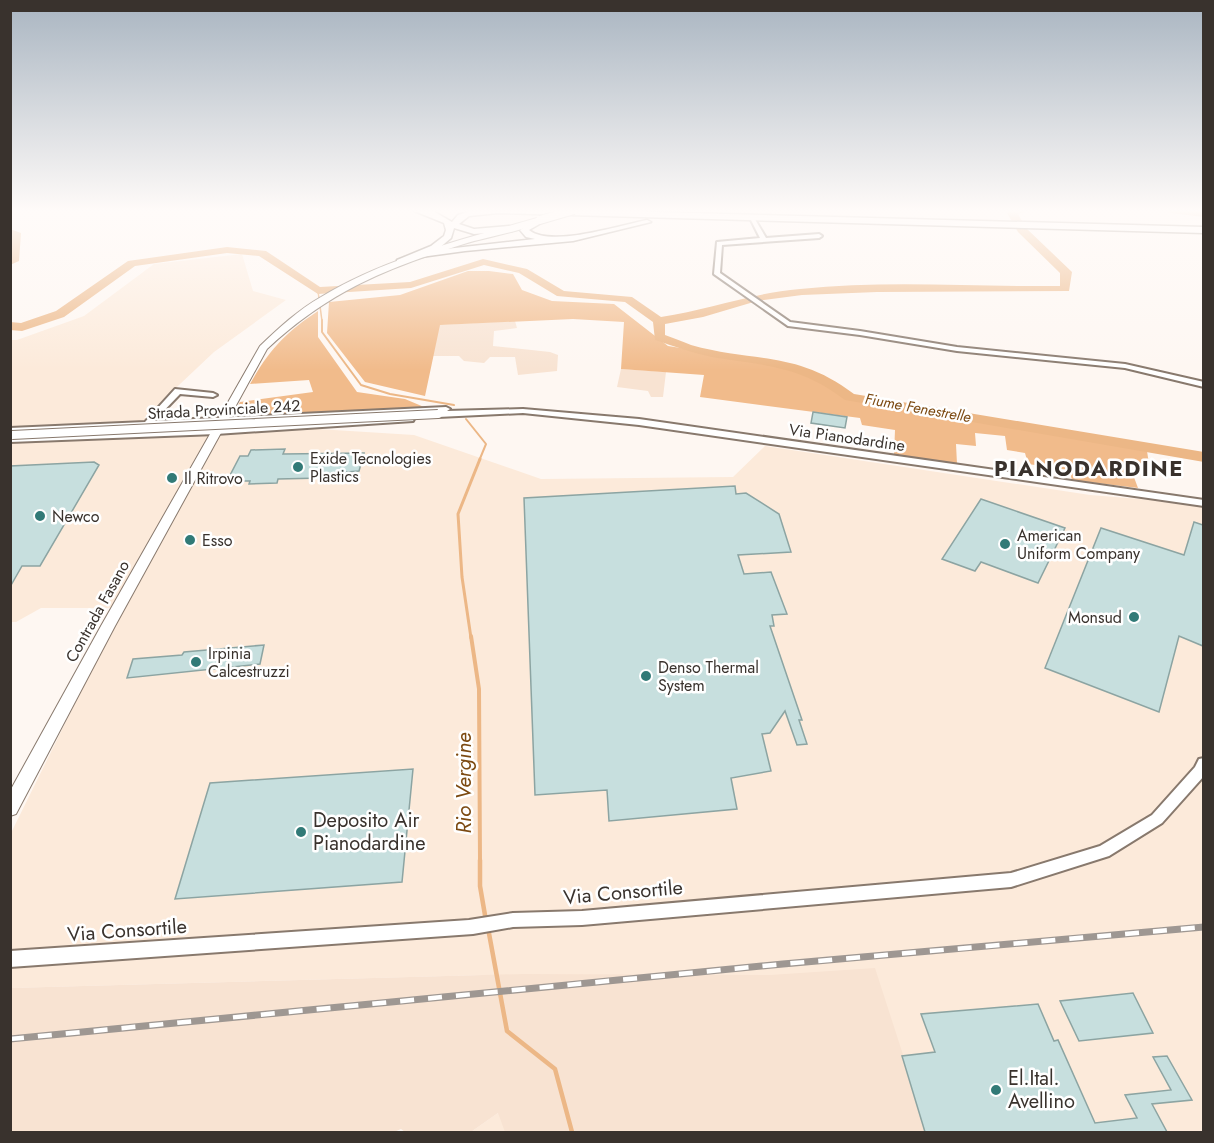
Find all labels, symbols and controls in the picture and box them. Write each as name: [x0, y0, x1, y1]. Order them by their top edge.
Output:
water label: Fiume Fenestrelle: [863, 388, 973, 428]
street label: Strada Provinciale 242: [147, 394, 301, 425]
street label: Via Pianodardine: [787, 418, 907, 457]
place label: Exide Tecnologies Plastics: [310, 447, 431, 488]
district label: PIANODARDINE: [994, 452, 1184, 484]
marker: Exide Tecnologies Plastics: [291, 460, 305, 474]
place label: Il Ritrovo: [184, 467, 243, 490]
marker: Il Ritrovo: [165, 471, 179, 485]
place label: Newco: [52, 505, 100, 528]
marker: Newco: [33, 509, 47, 523]
place label: American Uniform Company: [1017, 524, 1141, 565]
place label: Esso: [202, 529, 233, 552]
marker: Esso: [183, 533, 197, 547]
marker: American Uniform Company: [998, 537, 1012, 551]
street label: Contrada Fasano: [60, 556, 135, 666]
place label: Monsud: [1068, 606, 1122, 629]
marker: Monsud: [1127, 610, 1141, 624]
place label: Irpinia Calcestruzzi: [208, 642, 290, 683]
marker: Irpinia Calcestruzzi: [189, 655, 203, 669]
place label: Denso Thermal System: [658, 656, 759, 697]
marker: Denso Thermal System: [639, 669, 653, 683]
water label: Rio Vergine: [449, 732, 479, 834]
place label: Deposito Air Pianodardine: [313, 806, 425, 858]
marker: Deposito Air Pianodardine: [294, 825, 308, 839]
street label: Via Consortile: [562, 873, 684, 912]
street label: Via Consortile: [66, 912, 188, 949]
place label: El.Ital. Avellino: [1008, 1064, 1075, 1116]
marker: El.Ital. Avellino: [989, 1083, 1003, 1097]

